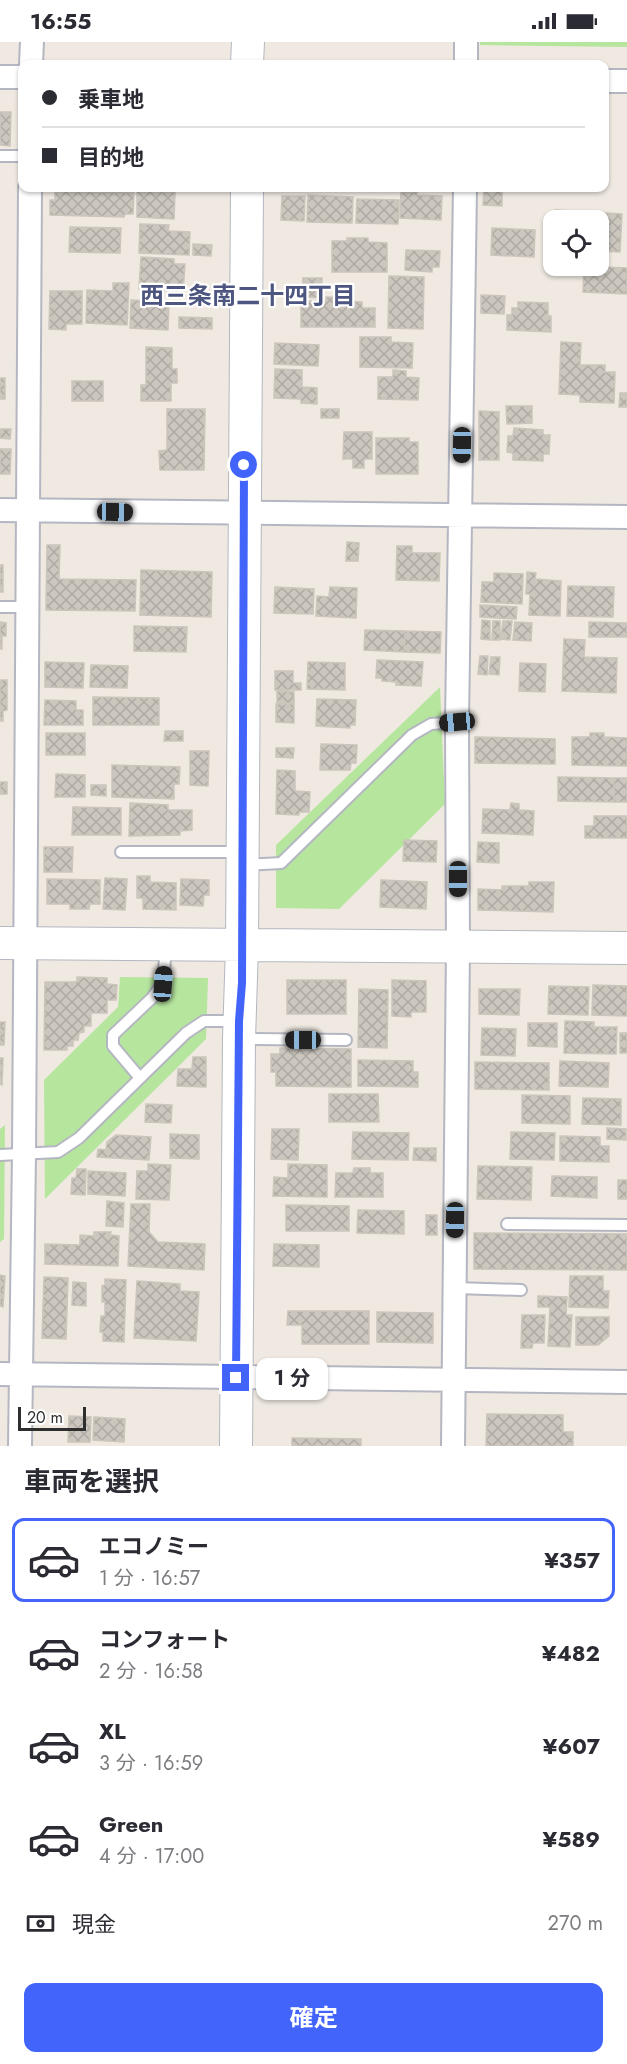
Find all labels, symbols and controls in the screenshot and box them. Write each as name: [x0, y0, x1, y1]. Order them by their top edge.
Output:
text: 16:55: [30, 5, 91, 37]
text: 乗車地: [78, 83, 144, 115]
text: 目的地: [78, 141, 144, 173]
map controls: [543, 210, 609, 276]
button: locate: [543, 210, 609, 276]
district label: 西三条南二十四丁目: [140, 278, 356, 313]
car: [453, 427, 471, 463]
route start: [230, 451, 257, 478]
car: [97, 503, 133, 521]
car: [438, 711, 476, 733]
car: [449, 861, 467, 897]
car: [153, 965, 173, 1003]
car: [285, 1031, 321, 1049]
car: [446, 1202, 464, 1238]
callout: 1 分: [257, 1357, 329, 1399]
route end: [222, 1364, 249, 1391]
text: 1 分: [274, 1364, 310, 1393]
scale bar: [18, 1404, 86, 1432]
text: 20 m: [27, 1406, 63, 1429]
text: 車両を選択: [24, 1462, 159, 1501]
text: エコノミー: [99, 1530, 209, 1562]
icon: car: [27, 1533, 81, 1587]
text: ¥357: [544, 1544, 600, 1576]
text: 1 分 · 16:57: [99, 1564, 200, 1593]
text: コンフォート: [99, 1623, 230, 1655]
icon: car: [27, 1626, 81, 1680]
text: ¥482: [542, 1637, 600, 1669]
text: 2 分 · 16:58: [99, 1657, 203, 1686]
text: XL: [99, 1715, 126, 1747]
icon: car: [27, 1719, 81, 1773]
text: ¥607: [543, 1730, 600, 1762]
text: 3 分 · 16:59: [99, 1749, 203, 1778]
text: Green: [99, 1808, 163, 1840]
icon: car: [27, 1812, 81, 1866]
text: ¥589: [543, 1823, 600, 1855]
text: 4 分 · 17:00: [99, 1842, 204, 1871]
icon: cash: [24, 1907, 57, 1940]
text: 現金: [72, 1908, 116, 1940]
text: 270 m: [548, 1909, 603, 1938]
button: 確定: [24, 1983, 603, 2052]

